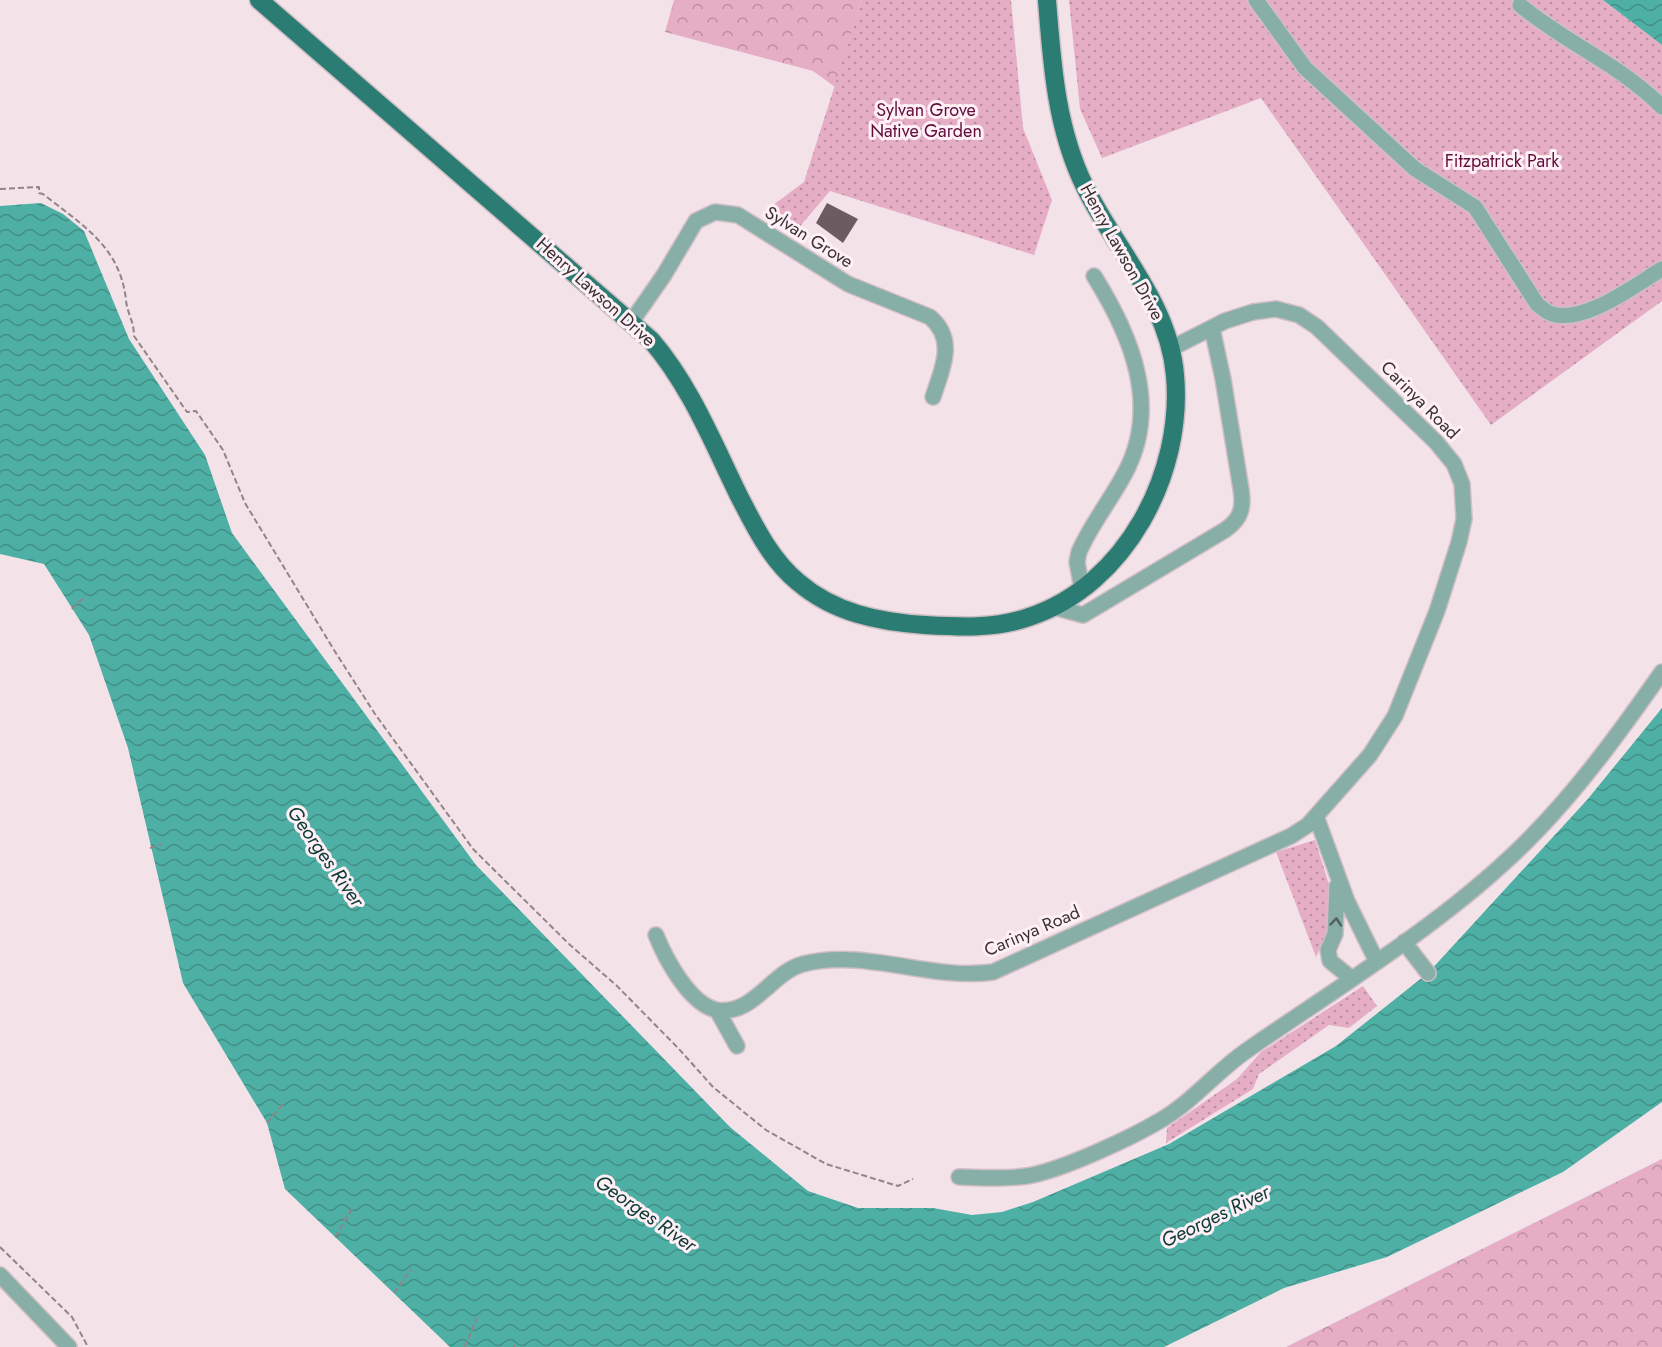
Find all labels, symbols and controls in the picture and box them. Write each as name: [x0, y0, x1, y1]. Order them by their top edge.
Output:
park label: Sylvan Grove Native Garden: [870, 97, 982, 144]
park label: Fitzpatrick Park: [1445, 148, 1559, 174]
street label: Henry Lawson Drive: [1074, 179, 1170, 325]
street label: Sylvan Grove: [760, 200, 858, 274]
street label: Henry Lawson Drive: [531, 231, 661, 353]
street label: Carinya Road: [1375, 355, 1465, 445]
water label: Georges River: [280, 800, 372, 914]
street label: Carinya Road: [980, 899, 1084, 963]
one-way arrow: [1330, 918, 1343, 927]
water label: Georges River: [589, 1168, 703, 1260]
water label: Georges River: [1156, 1177, 1276, 1255]

